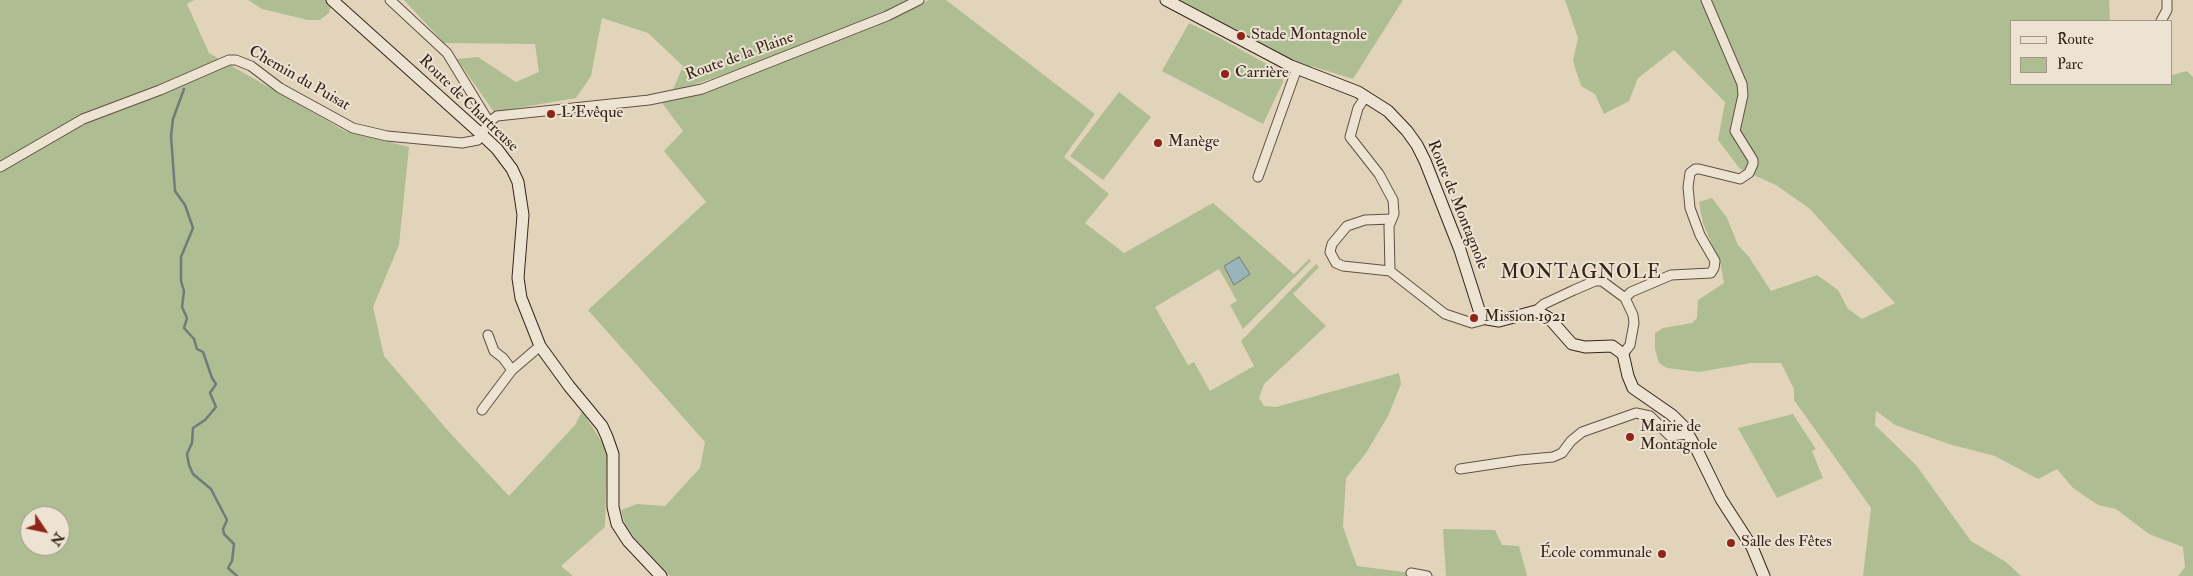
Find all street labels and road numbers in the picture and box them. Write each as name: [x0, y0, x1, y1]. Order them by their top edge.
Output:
street label: Route de la Plaine: [683, 29, 797, 85]
street label: Chemin du Puisat: [245, 42, 353, 116]
street label: Route de Chartreuse: [414, 51, 522, 157]
street label: Route de Montagnole: [1422, 138, 1492, 272]

